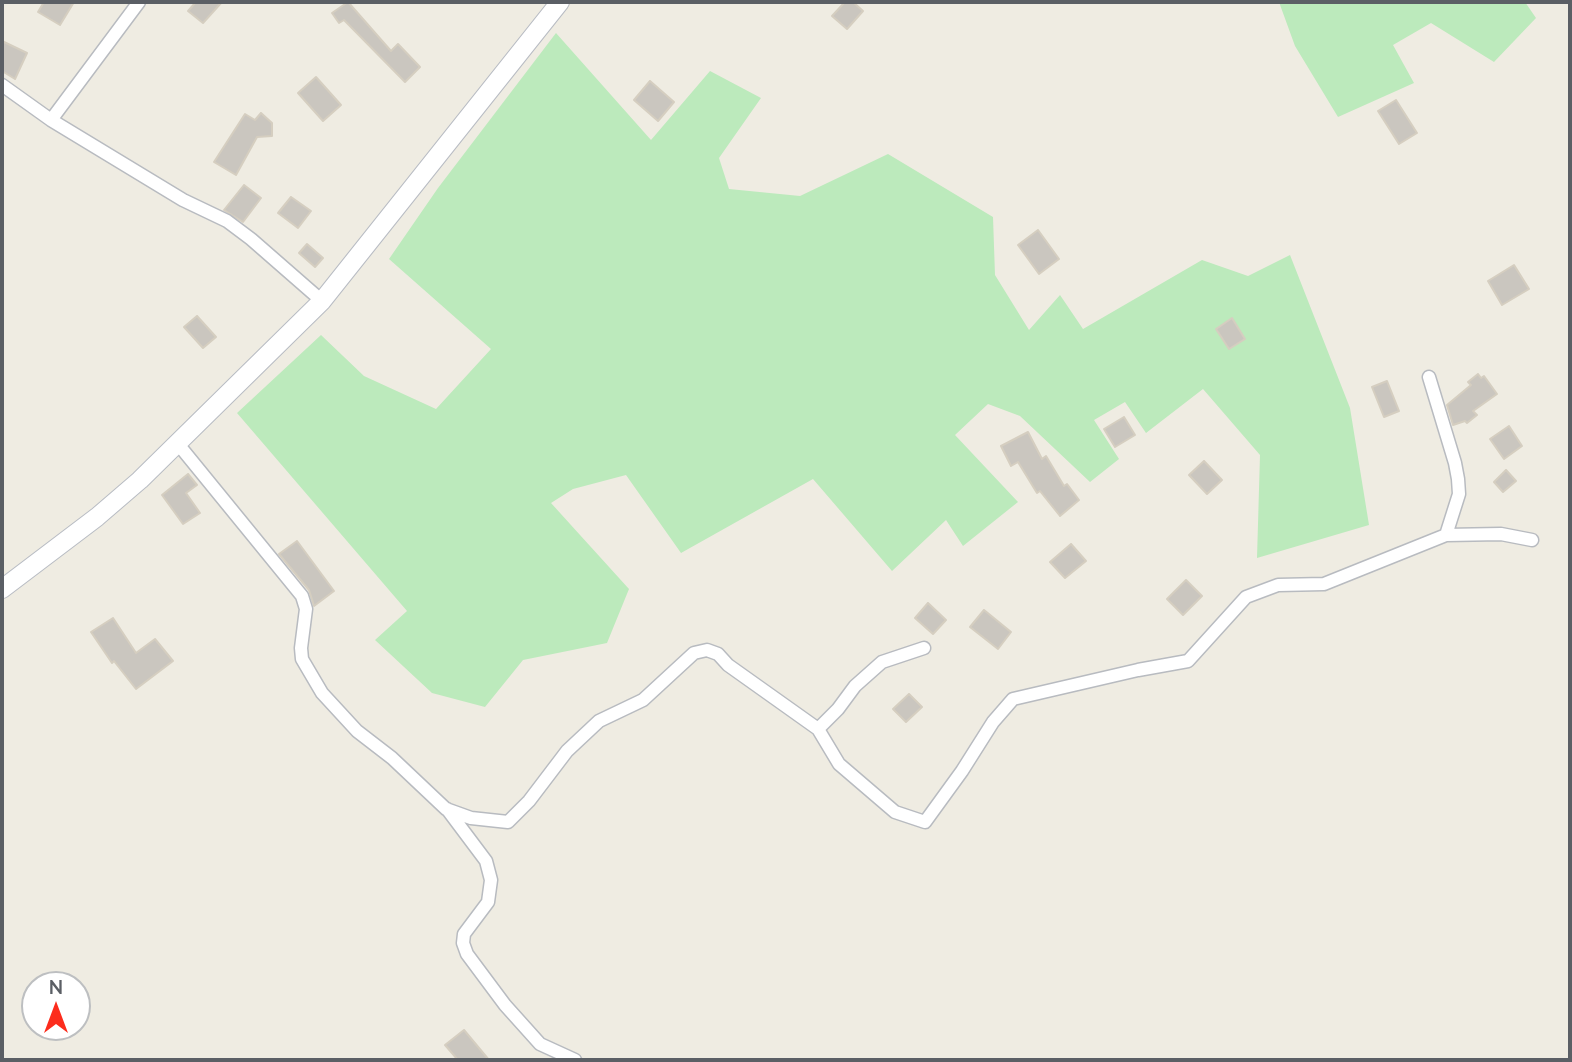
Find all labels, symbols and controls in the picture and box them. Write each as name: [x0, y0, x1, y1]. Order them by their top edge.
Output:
north arrow: [21, 971, 91, 1041]
text: N: [49, 975, 63, 999]

